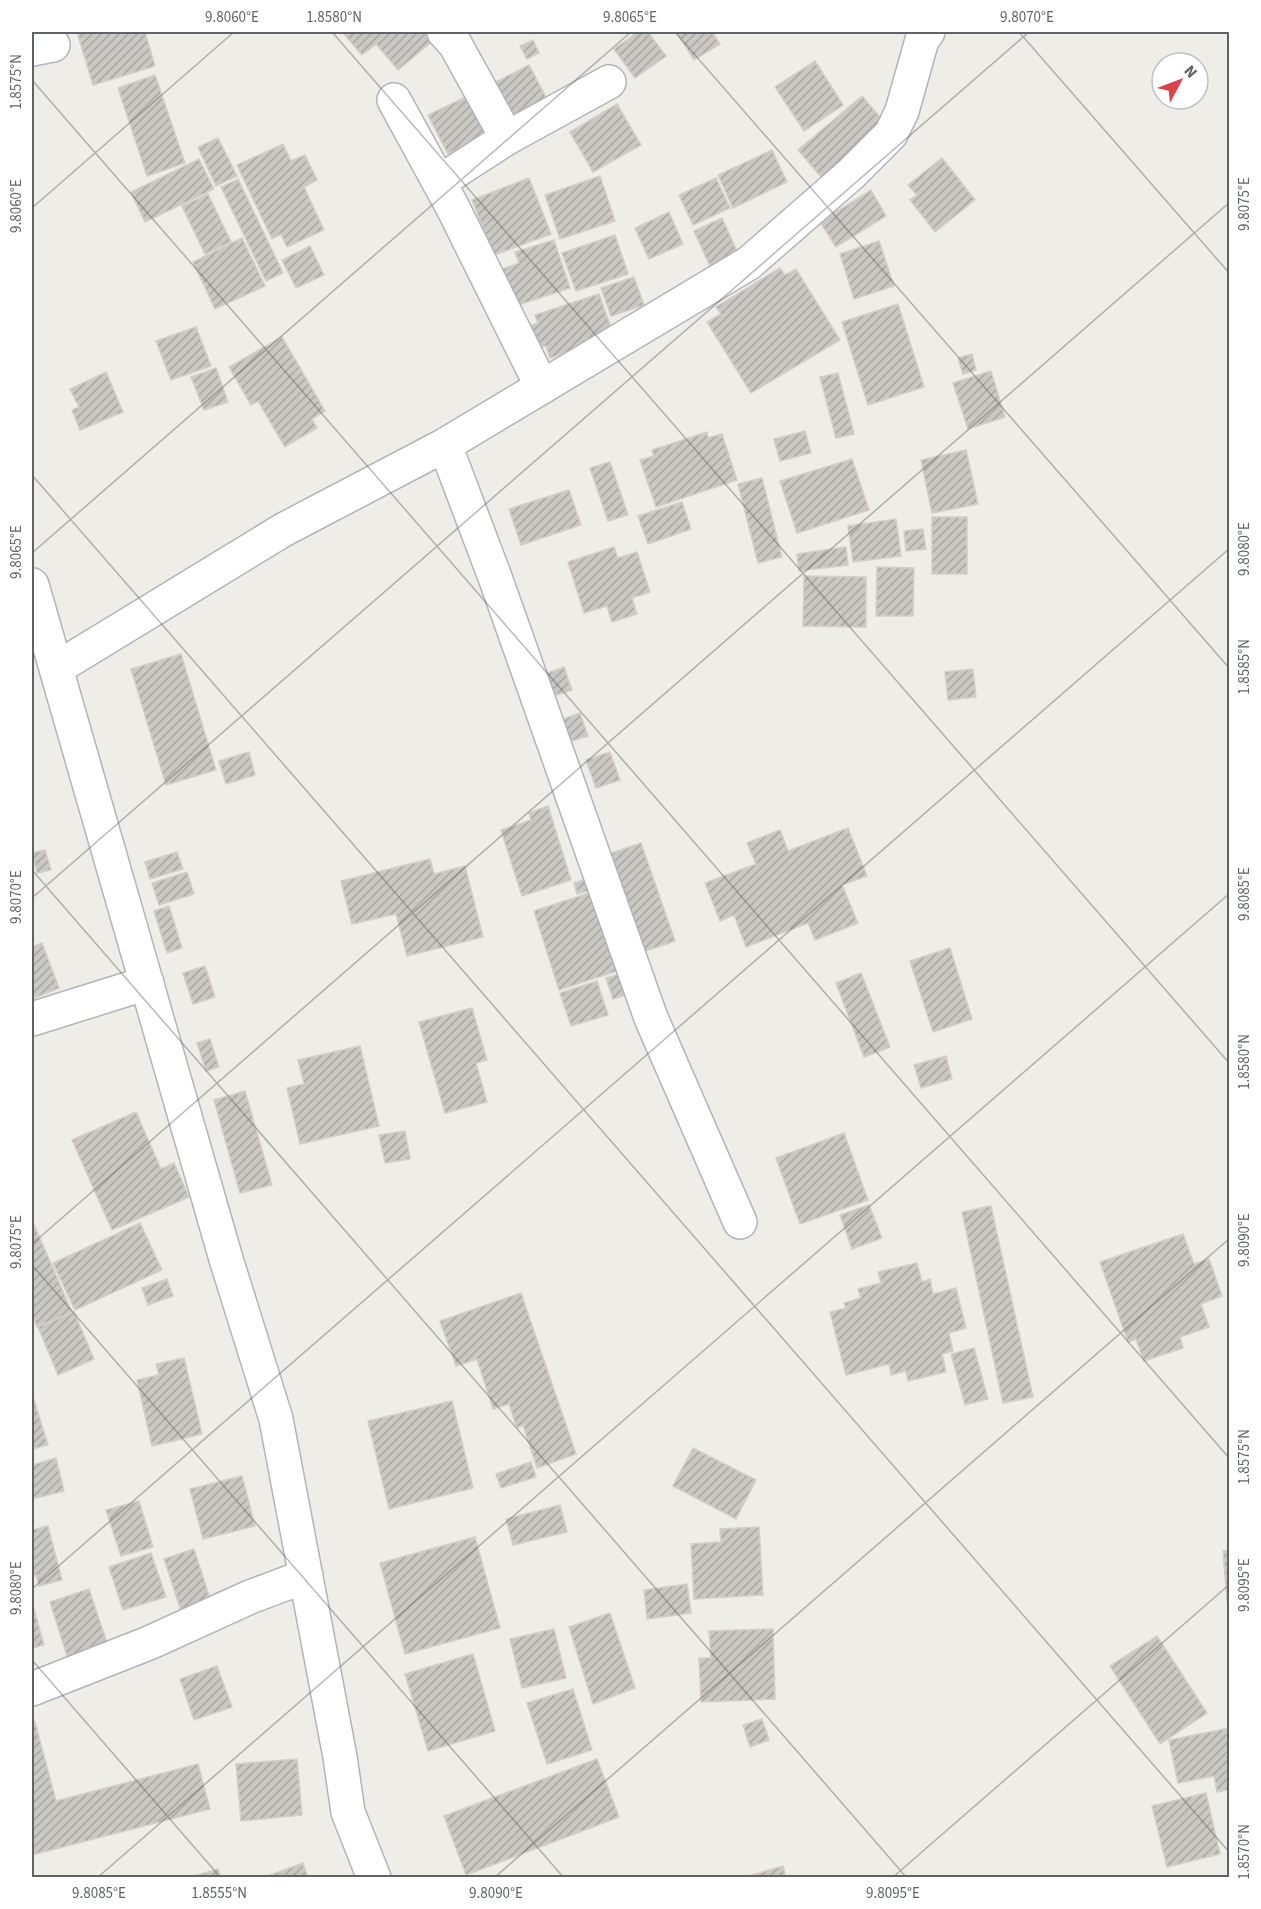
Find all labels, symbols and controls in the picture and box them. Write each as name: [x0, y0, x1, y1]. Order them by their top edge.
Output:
text: 9.8060°E: [205, 7, 259, 28]
text: 1.8580°N: [306, 7, 362, 28]
text: 9.8065°E: [603, 7, 657, 28]
text: 9.8070°E: [1000, 7, 1054, 28]
north arrow: [1150, 51, 1210, 111]
text: 1.8575°N: [6, 54, 27, 110]
text: N: [1179, 61, 1202, 83]
text: 9.8075°E: [1234, 177, 1255, 231]
text: 9.8060°E: [6, 179, 27, 233]
text: 9.8080°E: [1234, 522, 1255, 576]
text: 9.8065°E: [6, 525, 27, 579]
text: 1.8585°N: [1234, 639, 1255, 695]
text: 9.8085°E: [1234, 867, 1255, 921]
text: 9.8070°E: [6, 870, 27, 924]
text: 1.8580°N: [1234, 1034, 1255, 1090]
text: 9.8090°E: [1234, 1213, 1255, 1267]
text: 9.8075°E: [6, 1215, 27, 1269]
text: 1.8575°N: [1234, 1429, 1255, 1485]
text: 9.8095°E: [1234, 1558, 1255, 1612]
text: 9.8080°E: [6, 1561, 27, 1615]
text: 1.8570°N: [1234, 1824, 1255, 1880]
text: 9.8085°E: [72, 1883, 126, 1904]
text: 1.8555°N: [191, 1883, 247, 1904]
text: 9.8090°E: [469, 1883, 523, 1904]
text: 9.8095°E: [866, 1883, 920, 1904]

